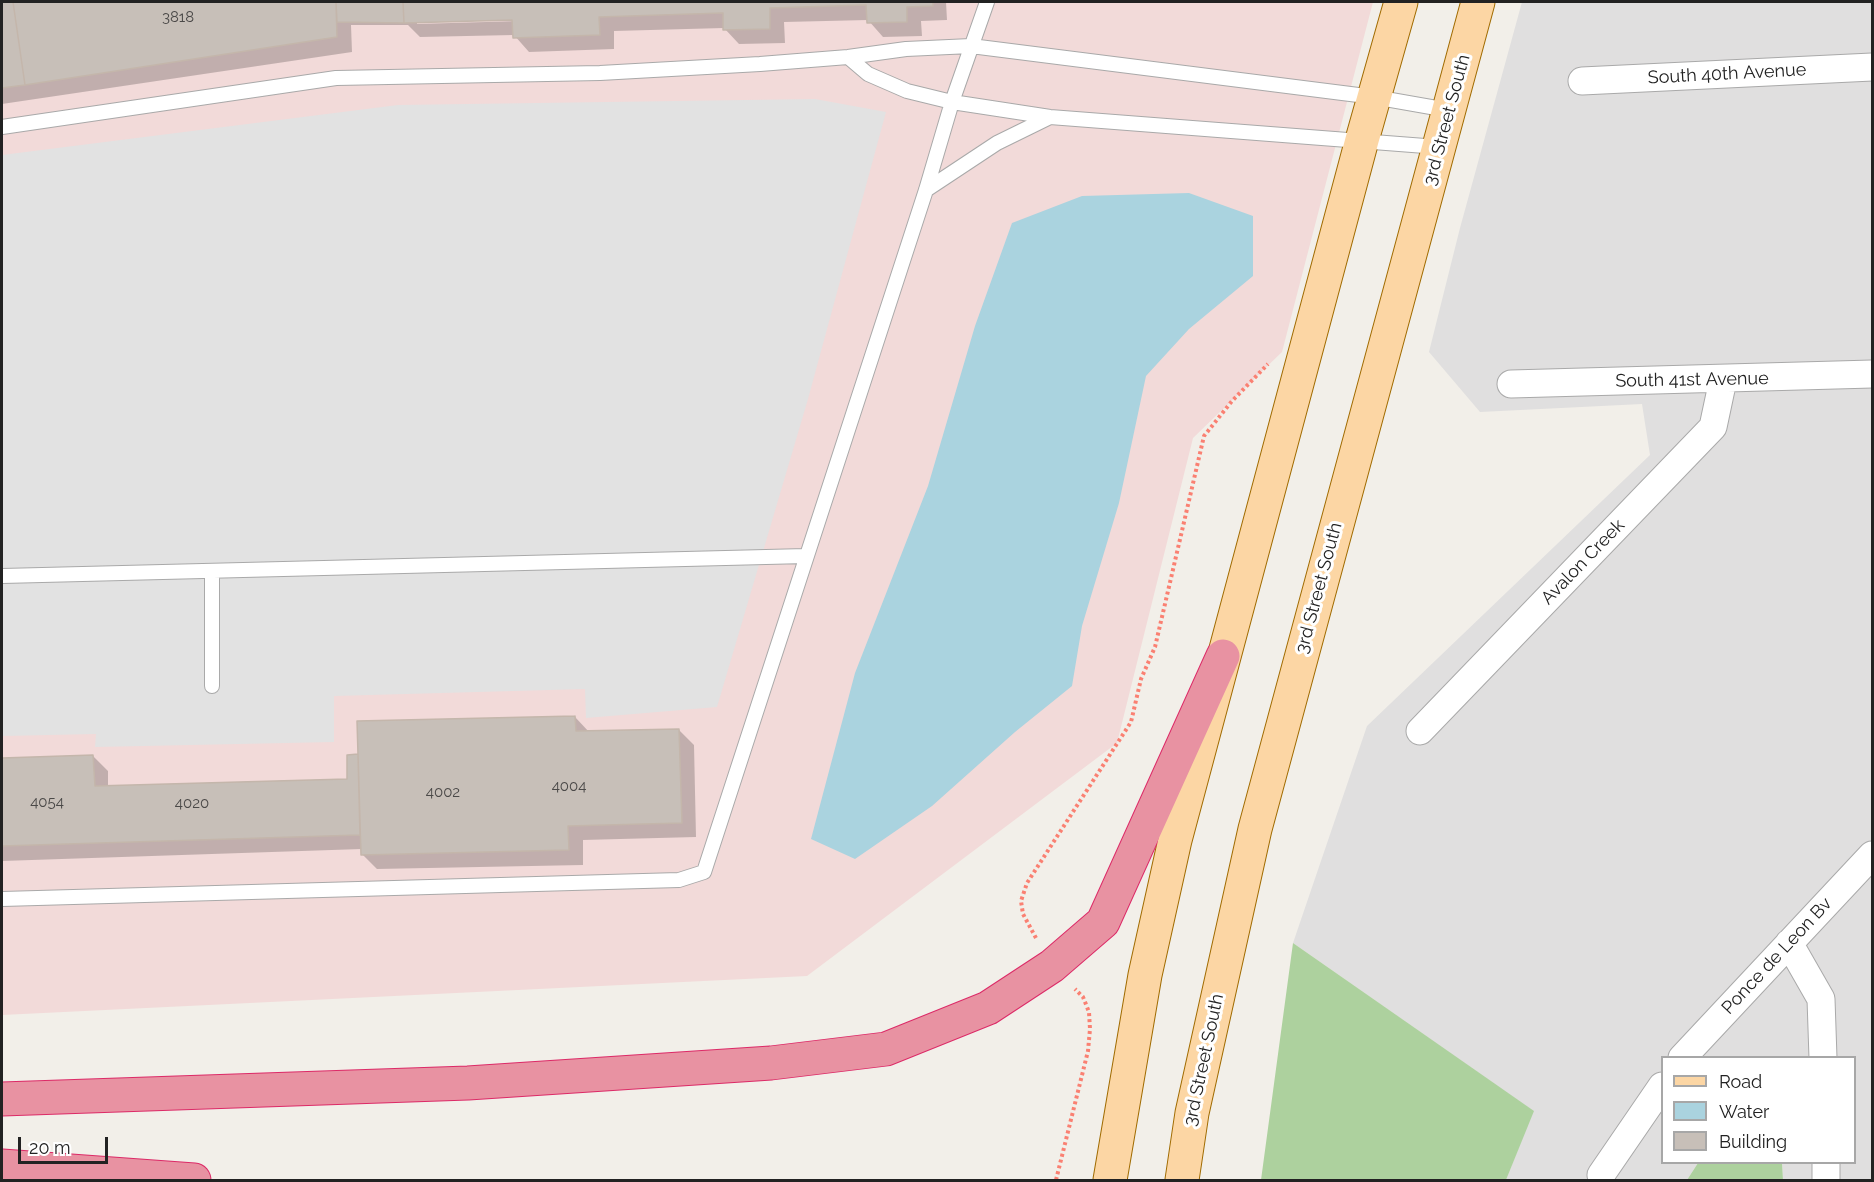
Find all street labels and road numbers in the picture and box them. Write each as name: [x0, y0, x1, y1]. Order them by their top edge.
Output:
street label: 3rd Street South: [1419, 52, 1475, 188]
street label: South 40th Avenue: [1647, 59, 1807, 89]
street label: South 41st Avenue: [1615, 368, 1769, 392]
street label: Avalon Creek: [1537, 515, 1629, 609]
street label: 3rd Street South: [1291, 520, 1347, 656]
street label: Ponce de Leon Bv: [1717, 893, 1837, 1019]
street label: 3rd Street South: [1179, 992, 1229, 1128]

